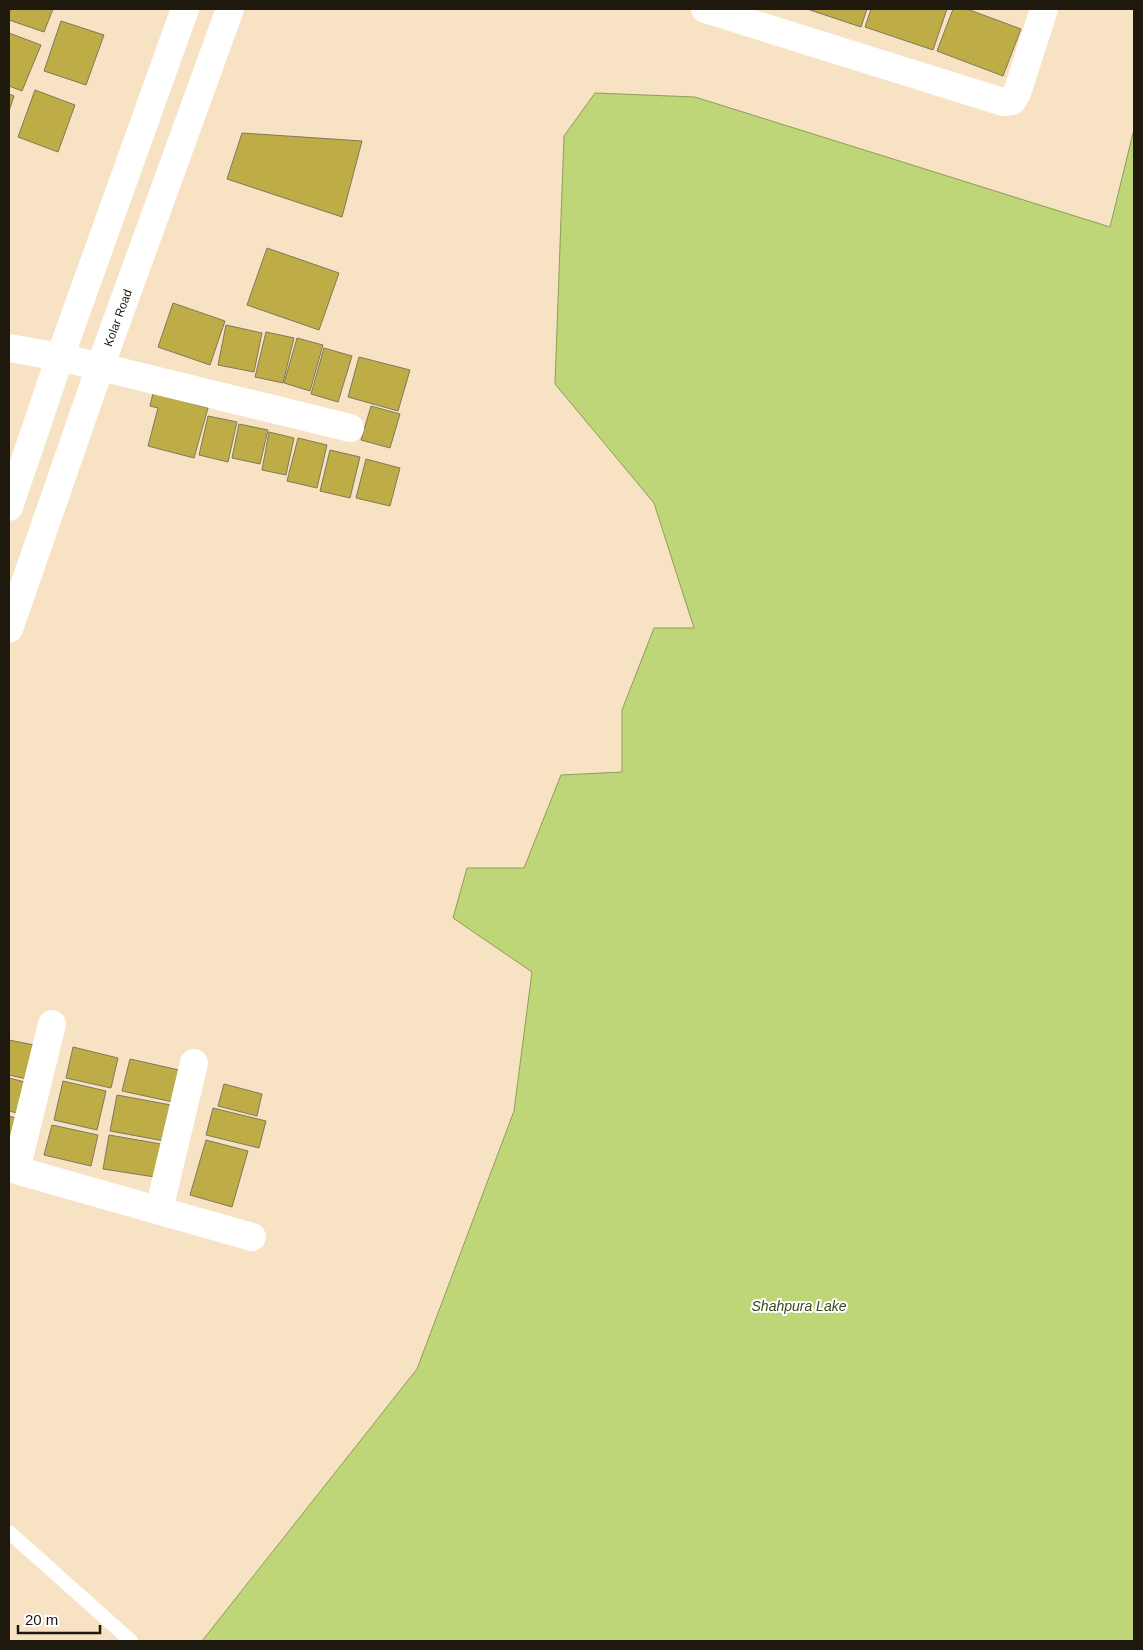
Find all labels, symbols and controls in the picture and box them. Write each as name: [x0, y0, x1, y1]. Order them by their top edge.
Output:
street label: Kolar Road: [101, 287, 135, 349]
water label: Shahpura Lake: [752, 1298, 847, 1314]
scale bar: [18, 1602, 100, 1634]
text: 20 m: [25, 1611, 58, 1628]

